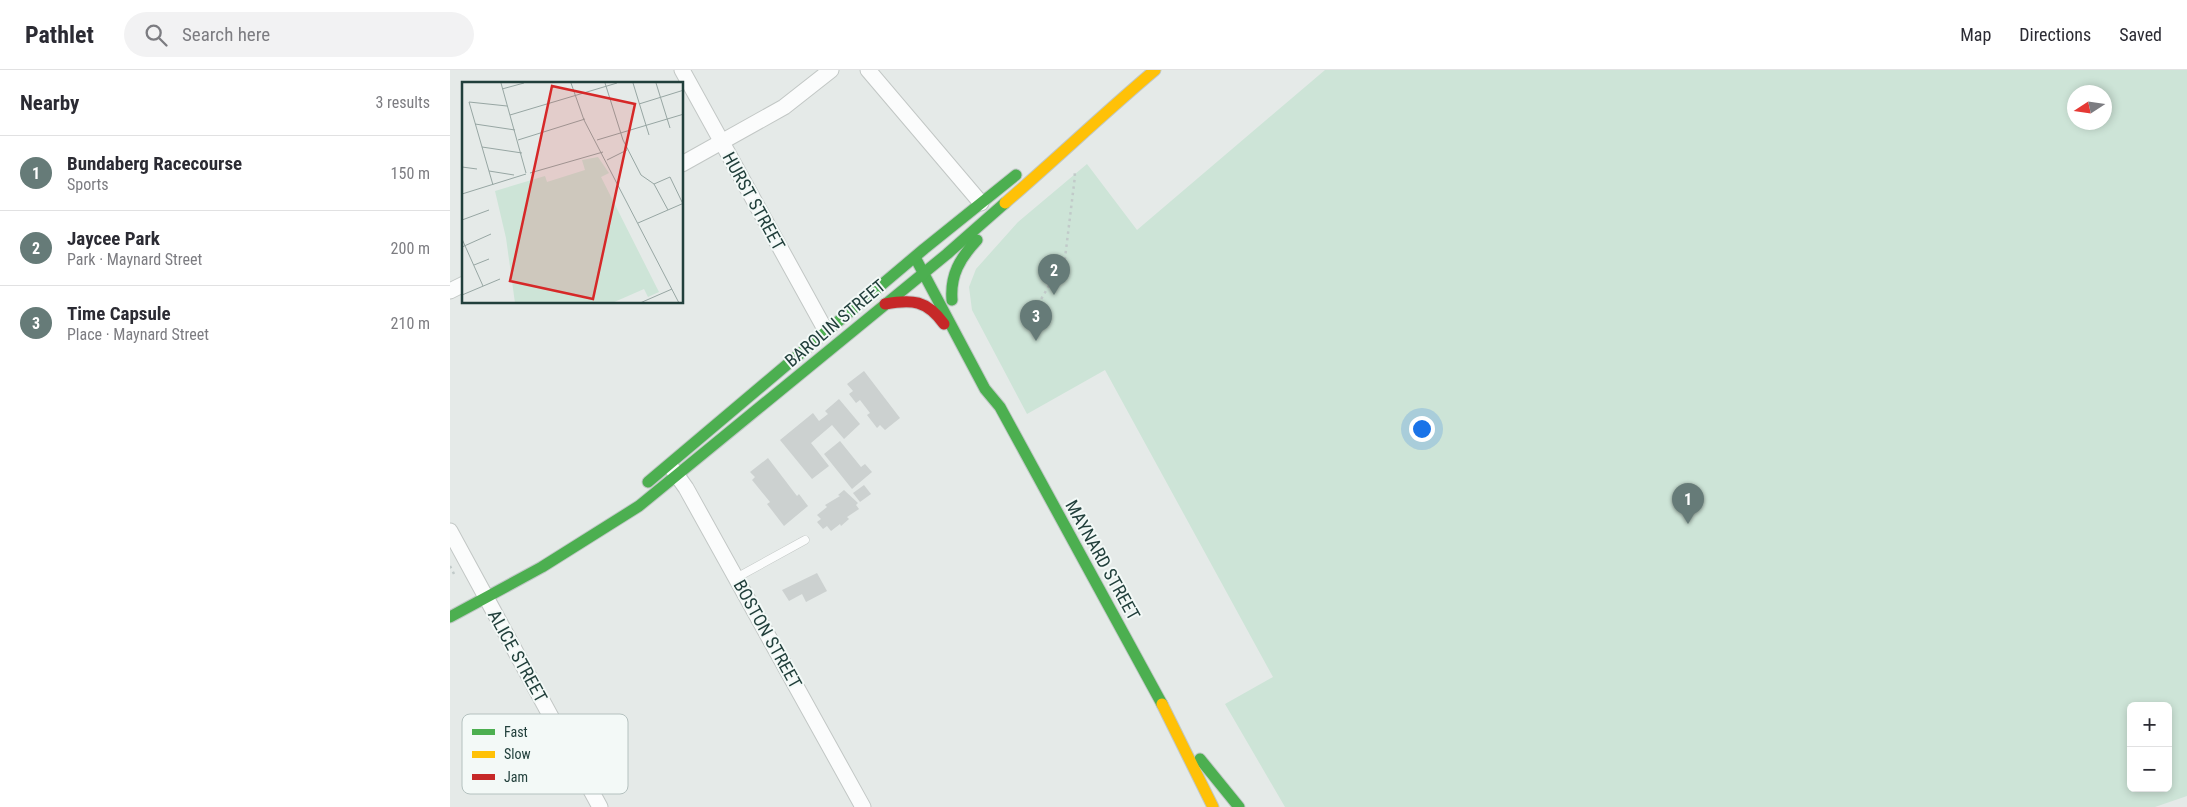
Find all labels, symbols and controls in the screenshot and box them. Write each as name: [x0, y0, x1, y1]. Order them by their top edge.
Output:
search box: [124, 12, 474, 57]
text: Pathlet: [25, 21, 94, 49]
icon: search: [142, 21, 170, 49]
text: Search here: [182, 23, 270, 46]
text: Map: [1960, 24, 1991, 45]
text: Directions: [2019, 24, 2091, 45]
text: Saved: [2119, 24, 2162, 45]
inset map: [462, 82, 684, 304]
north arrow: [2067, 85, 2112, 130]
text: Nearby: [20, 91, 79, 115]
text: 3 results: [375, 93, 430, 112]
street label: HURST STREET: [718, 148, 790, 254]
text: Bundaberg Racecourse: [67, 152, 242, 175]
text: 1: [32, 164, 40, 183]
text: 150 m: [391, 164, 430, 183]
text: Sports: [67, 175, 109, 194]
text: Jaycee Park: [67, 227, 160, 250]
text: 2: [32, 239, 40, 258]
text: 200 m: [391, 239, 430, 258]
text: Park · Maynard Street: [67, 250, 202, 269]
pin: 2: [1038, 254, 1070, 295]
street label: BAROLIN STREET: [781, 275, 889, 371]
pin: 3: [1020, 300, 1052, 341]
text: Time Capsule: [67, 302, 171, 325]
text: 3: [32, 314, 40, 333]
text: 210 m: [391, 314, 430, 333]
text: Place · Maynard Street: [67, 325, 209, 344]
your location: [1409, 416, 1435, 442]
pin: 1: [1672, 483, 1704, 524]
street label: MAYNARD STREET: [1061, 496, 1145, 624]
street label: BOSTON STREET: [730, 576, 806, 692]
street label: ALICE STREET: [484, 606, 552, 706]
map controls: [2127, 702, 2172, 792]
button: +: [2127, 702, 2172, 747]
legend: [462, 714, 628, 794]
text: Fast: [504, 724, 528, 740]
text: Slow: [504, 746, 531, 762]
button: −: [2127, 747, 2172, 792]
text: Jam: [504, 769, 528, 785]

